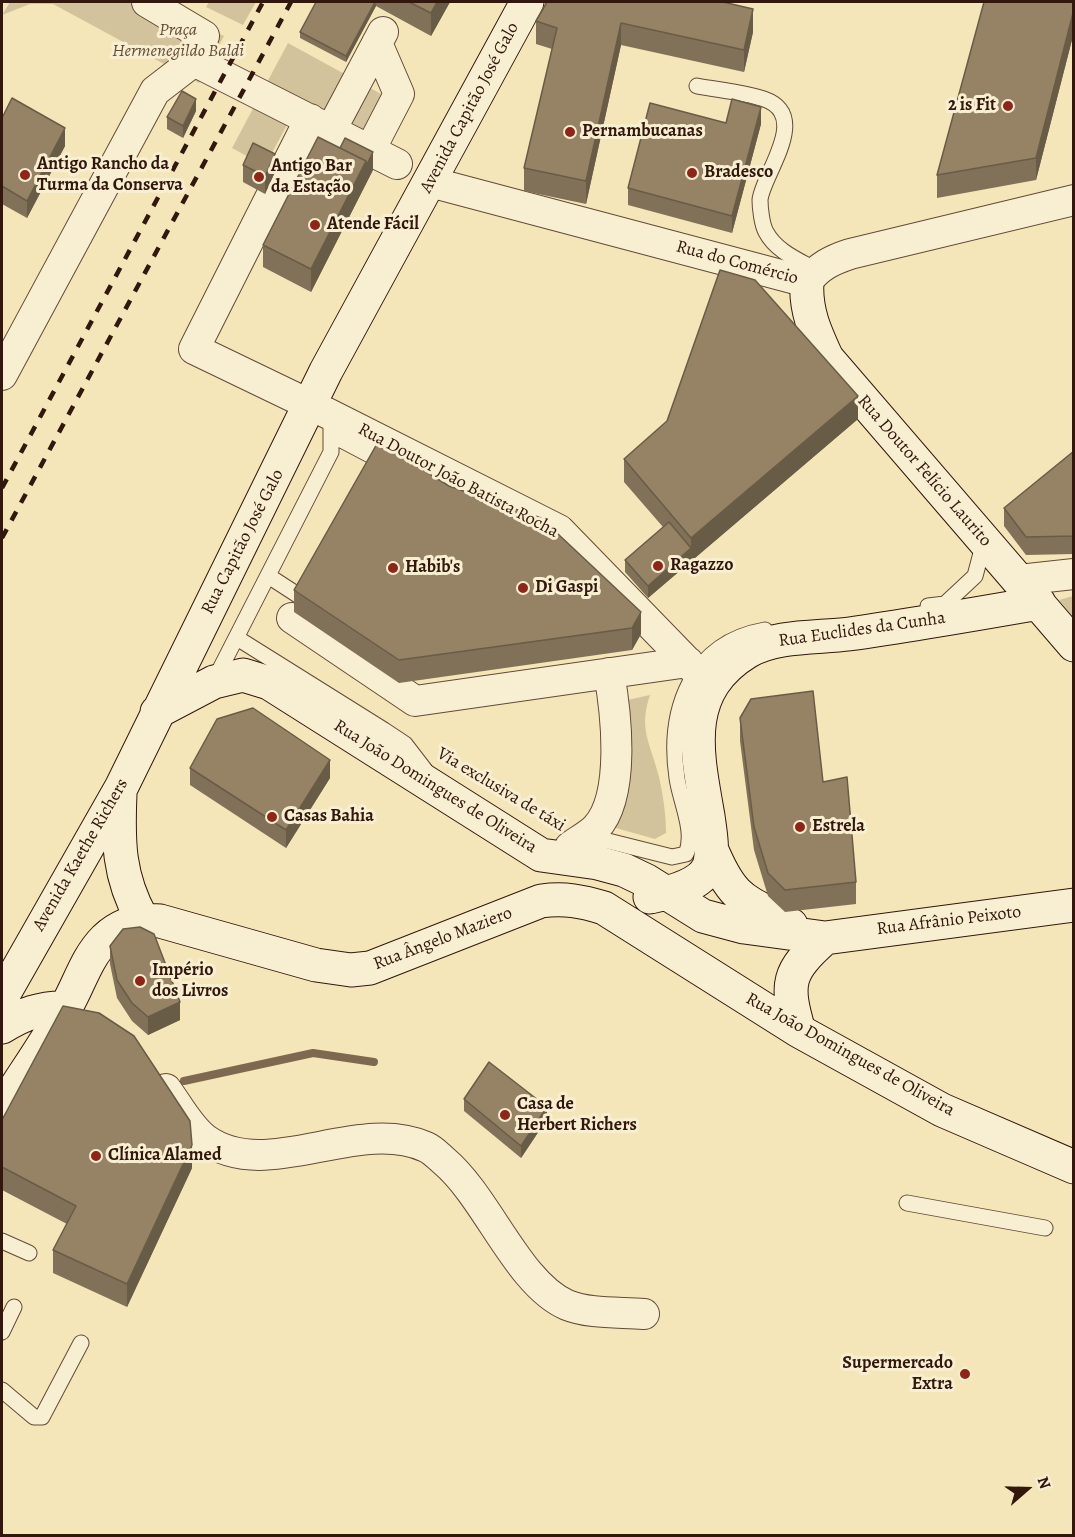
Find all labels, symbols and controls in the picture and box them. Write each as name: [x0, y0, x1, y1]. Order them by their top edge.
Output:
street label: Avenida Capitão José Galo: [416, 19, 524, 197]
park label: Praça Hermenegildo Baldi: [112, 20, 244, 63]
place label: 2 is Fit: [948, 95, 996, 117]
marker: 2 is Fit: [1001, 99, 1015, 113]
place label: Pernambucanas: [582, 121, 703, 143]
marker: Pernambucanas: [563, 125, 577, 139]
place label: Antigo Rancho da Turma da Conserva: [37, 154, 183, 196]
place label: Antigo Bar da Estação: [271, 156, 352, 198]
place label: Bradesco: [704, 162, 773, 184]
marker: Bradesco: [685, 166, 699, 180]
marker: Antigo Rancho da Turma da Conserva: [18, 168, 32, 182]
marker: Antigo Bar da Estação: [252, 170, 266, 184]
place label: Atende Fácil: [327, 214, 419, 236]
marker: Atende Fácil: [308, 218, 322, 232]
street label: Rua do Comércio: [674, 236, 800, 290]
street label: Rua Doutor Felício Laurito: [852, 391, 996, 551]
street label: Rua Doutor João Batista Rocha: [354, 419, 562, 543]
street label: Rua Capitão José Galo: [197, 466, 289, 618]
place label: Ragazzo: [670, 555, 733, 577]
place label: Habib's: [405, 557, 460, 579]
marker: Ragazzo: [651, 559, 665, 573]
marker: Habib's: [386, 561, 400, 575]
place label: Di Gaspi: [535, 577, 598, 599]
marker: Di Gaspi: [516, 581, 530, 595]
street label: Rua Euclides da Cunha: [777, 608, 947, 652]
street label: Rua João Domingues de Oliveira: [329, 715, 541, 859]
street label: Via exclusiva de táxi: [433, 743, 569, 837]
street label: Avenida Kaethe Richers: [29, 775, 133, 935]
place label: Casas Bahia: [284, 806, 374, 828]
marker: Casas Bahia: [265, 810, 279, 824]
place label: Estrela: [812, 816, 865, 838]
marker: Estrela: [793, 820, 807, 834]
street label: Rua Afrânio Peixoto: [875, 901, 1023, 941]
street label: Rua Ângelo Maziero: [371, 903, 515, 975]
place label: Império dos Livros: [152, 960, 228, 1002]
marker: Império dos Livros: [133, 974, 147, 988]
street label: Rua João Domingues de Oliveira: [742, 988, 958, 1122]
place label: Casa de Herbert Richers: [517, 1094, 637, 1136]
marker: Casa de Herbert Richers: [498, 1108, 512, 1122]
place label: Clínica Alamed: [108, 1145, 222, 1167]
marker: Clínica Alamed: [89, 1149, 103, 1163]
place label: Supermercado Extra: [842, 1353, 953, 1396]
marker: Supermercado Extra: [958, 1367, 972, 1381]
north arrow: [997, 1459, 1057, 1519]
text: N: [1032, 1474, 1056, 1492]

